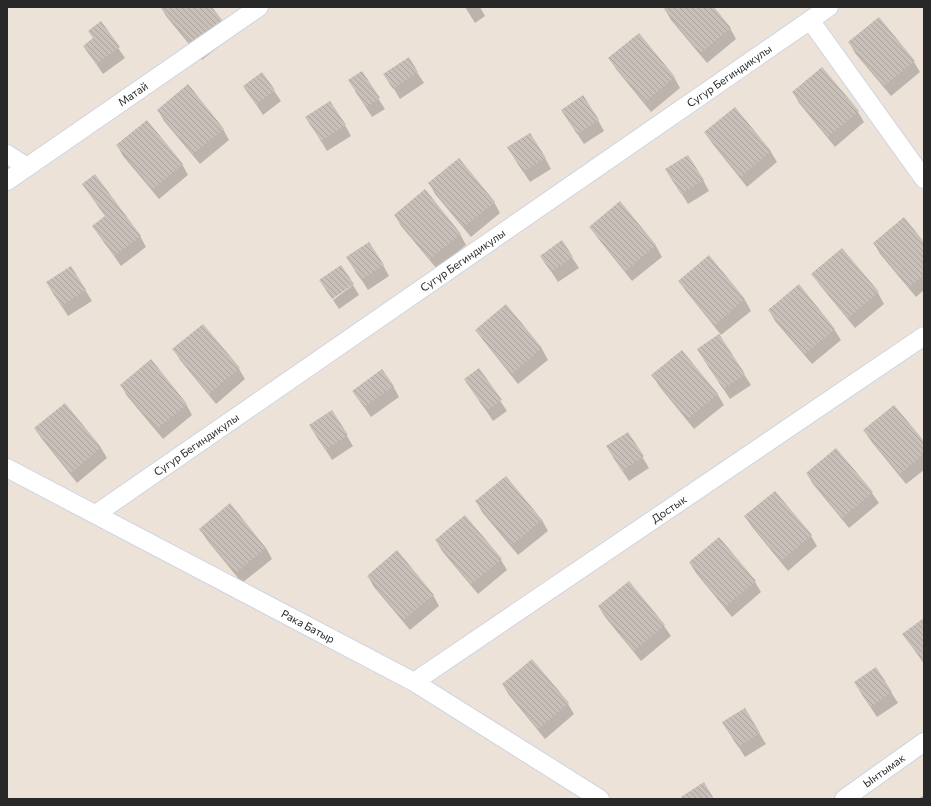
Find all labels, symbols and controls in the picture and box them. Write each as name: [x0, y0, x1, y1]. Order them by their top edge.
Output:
street label: Сугур Бегиндикулы: [684, 42, 774, 110]
street label: Матай: [115, 79, 150, 108]
street label: Сугур Бегиндикулы: [417, 226, 508, 294]
street label: Сугур Бегиндикулы: [151, 410, 241, 478]
street label: Достык: [649, 492, 689, 525]
street label: Рака Батыр: [279, 606, 337, 645]
street label: Ынтымак: [860, 751, 907, 790]

